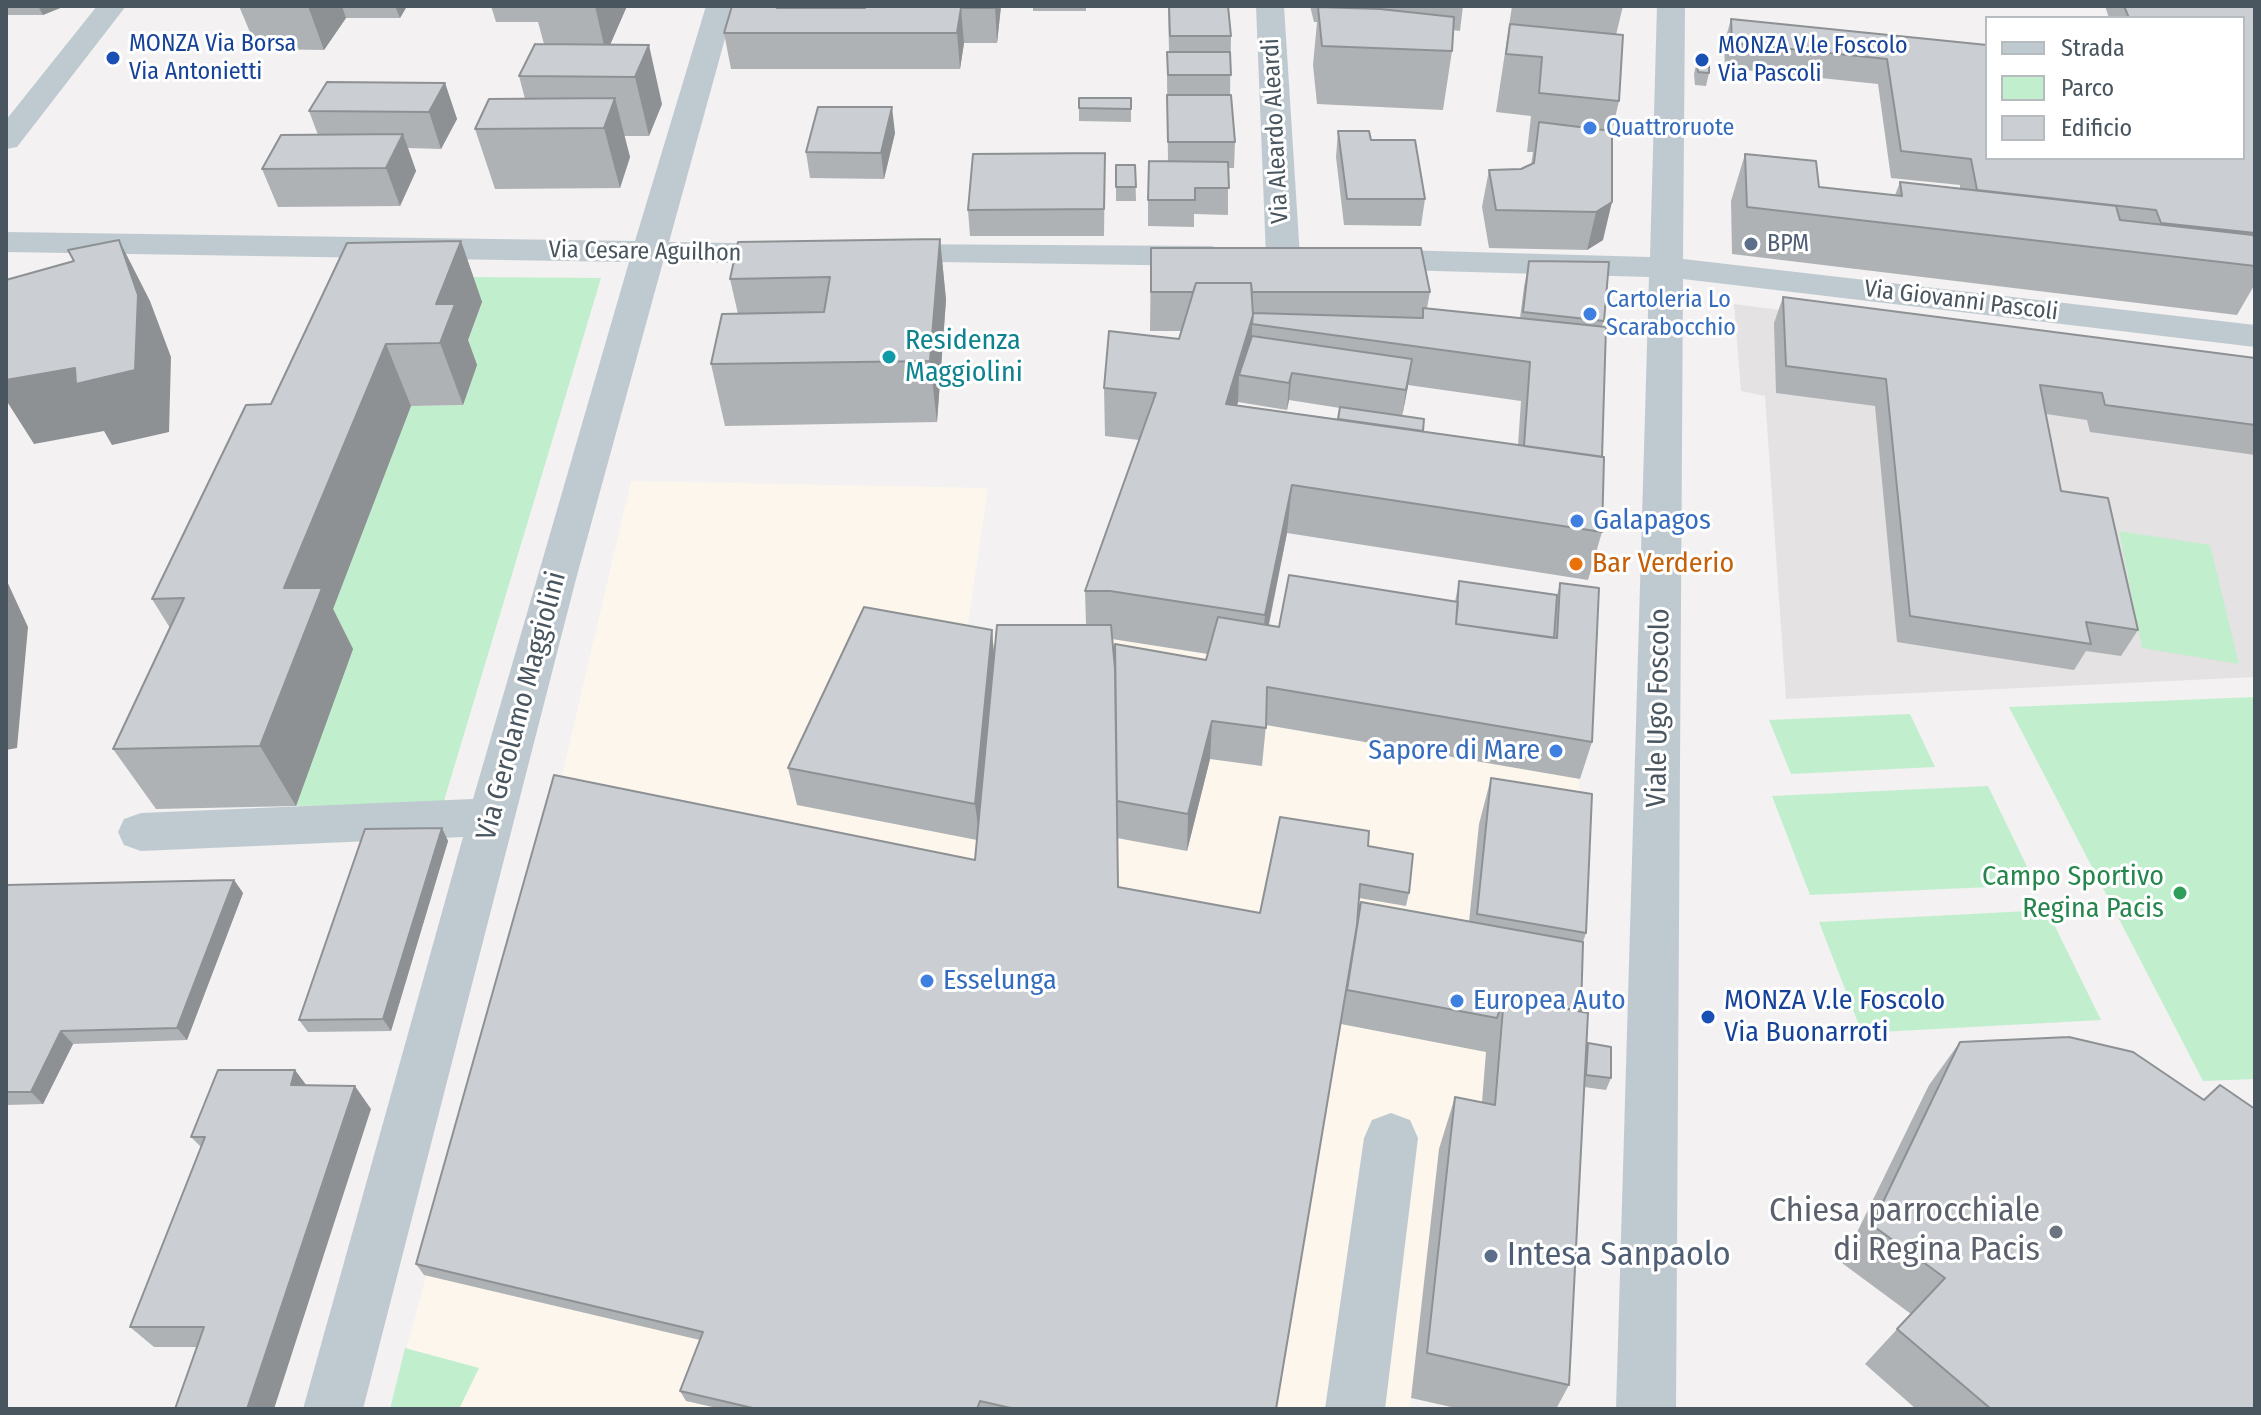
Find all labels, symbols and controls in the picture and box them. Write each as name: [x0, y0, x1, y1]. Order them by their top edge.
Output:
legend: [1985, 16, 2245, 160]
place label: MONZA Via Borsa Via Antonietti: [129, 30, 296, 86]
place label: MONZA V.le Foscolo Via Pascoli: [1718, 32, 1908, 88]
text: Strada: [2061, 34, 2125, 62]
street label: Via Aleardo Aleardi: [1257, 38, 1295, 224]
marker: MONZA Via Borsa Via Antonietti: [104, 49, 122, 67]
marker: MONZA V.le Foscolo Via Pascoli: [1693, 51, 1711, 69]
text: Parco: [2061, 74, 2114, 102]
place label: Quattroruote: [1606, 114, 1734, 142]
text: Edificio: [2061, 114, 2132, 142]
marker: Quattroruote: [1581, 119, 1599, 137]
place label: BPM: [1767, 230, 1809, 258]
marker: BPM: [1742, 235, 1760, 253]
street label: Via Cesare Aguilhon: [548, 236, 742, 268]
street label: Via Giovanni Pascoli: [1862, 275, 2060, 327]
place label: Cartoleria Lo Scarabocchio: [1606, 286, 1736, 342]
marker: Cartoleria Lo Scarabocchio: [1581, 305, 1599, 323]
place label: Residenza Maggiolini: [905, 324, 1023, 390]
marker: Residenza Maggiolini: [880, 348, 898, 366]
place label: Galapagos: [1593, 504, 1711, 538]
marker: Galapagos: [1568, 512, 1586, 530]
place label: Bar Verderio: [1592, 547, 1734, 581]
marker: Bar Verderio: [1567, 555, 1585, 573]
street label: Via Gerolamo Maggiolini: [470, 568, 574, 844]
street label: Viale Ugo Foscolo: [1640, 608, 1678, 808]
place label: Sapore di Mare: [1368, 734, 1540, 768]
marker: Sapore di Mare: [1547, 742, 1565, 760]
place label: Campo Sportivo Regina Pacis: [1982, 860, 2164, 926]
marker: Campo Sportivo Regina Pacis: [2171, 884, 2189, 902]
place label: Esselunga: [943, 964, 1057, 998]
marker: Esselunga: [918, 972, 936, 990]
place label: Europea Auto: [1473, 984, 1626, 1018]
place label: MONZA V.le Foscolo Via Buonarroti: [1724, 984, 1945, 1050]
marker: Europea Auto: [1448, 992, 1466, 1010]
marker: MONZA V.le Foscolo Via Buonarroti: [1699, 1008, 1717, 1026]
place label: Chiesa parrocchiale di Regina Pacis: [1769, 1192, 2040, 1272]
marker: Chiesa parrocchiale di Regina Pacis: [2047, 1223, 2065, 1241]
place label: Intesa Sanpaolo: [1507, 1236, 1731, 1276]
marker: Intesa Sanpaolo: [1482, 1247, 1500, 1265]

